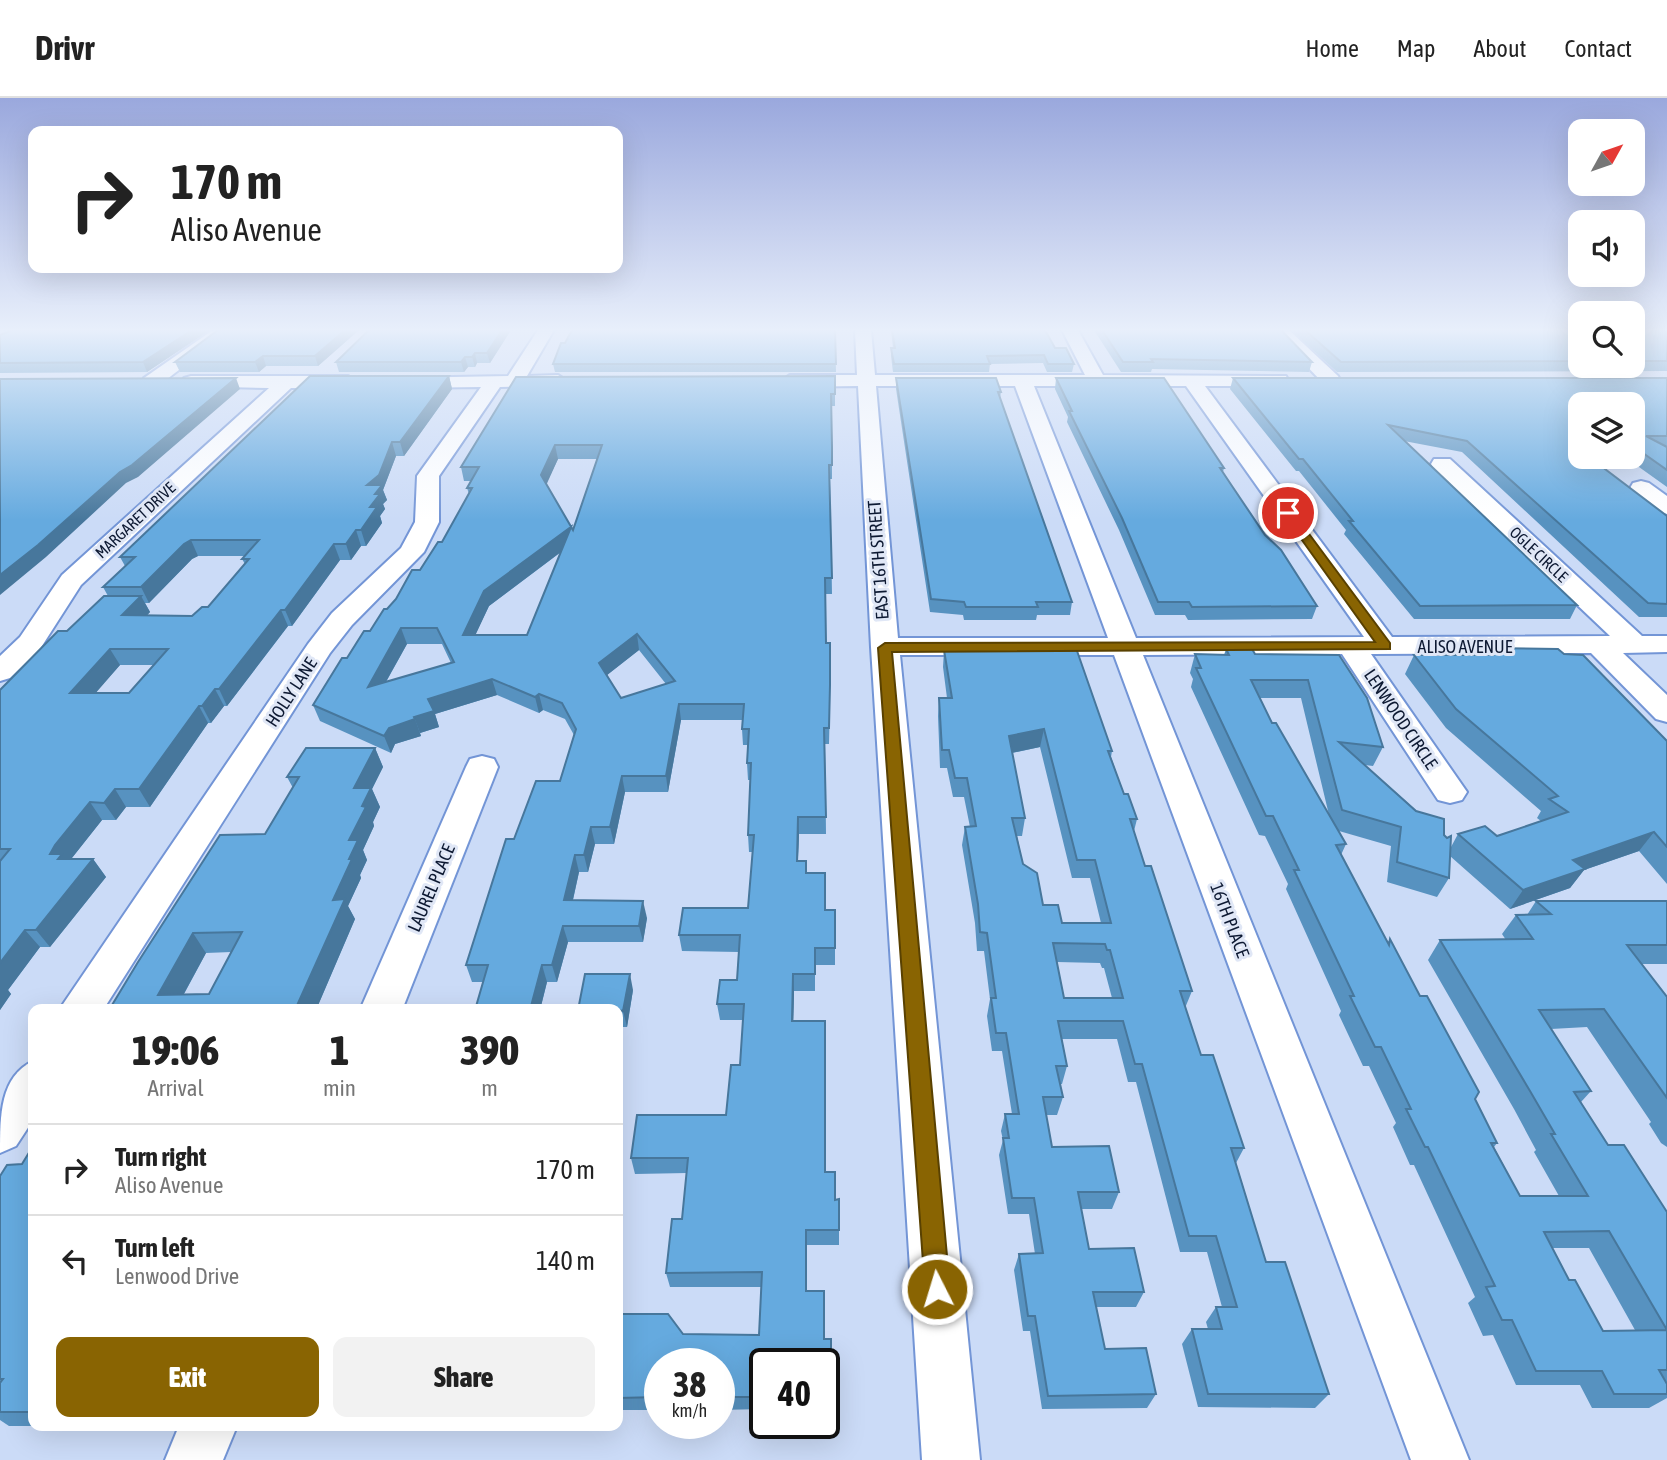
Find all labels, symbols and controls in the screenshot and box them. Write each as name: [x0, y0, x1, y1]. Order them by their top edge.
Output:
text: Drivr: [35, 29, 94, 67]
text: Home: [1305, 35, 1359, 62]
text: Map: [1397, 35, 1435, 62]
text: About: [1473, 35, 1526, 62]
text: Contact: [1564, 35, 1632, 62]
north arrow: [1568, 119, 1645, 196]
map controls: [1568, 119, 1645, 469]
text: 170 m: [171, 153, 282, 209]
icon: right: [56, 154, 147, 245]
button: sound: [1568, 210, 1645, 287]
text: Aliso Avenue: [171, 211, 322, 248]
button: search: [1568, 301, 1645, 378]
button: layers: [1568, 392, 1645, 469]
street label: MARGARET DRIVE: [91, 478, 179, 562]
pin: [1258, 483, 1318, 543]
icon: arrive: [1269, 494, 1307, 532]
street label: EAST 16TH STREET: [863, 499, 893, 621]
street label: OGLE CIRCLE: [1506, 523, 1572, 585]
street label: ALISO AVENUE: [1418, 636, 1513, 657]
street label: HOLLY LANE: [261, 653, 321, 731]
street label: LENWOOD CIRCLE: [1360, 665, 1442, 773]
street label: LAUREL PLACE: [403, 841, 459, 935]
street label: 16TH PLACE: [1206, 880, 1254, 961]
text: 19:06: [132, 1026, 219, 1074]
text: 1: [330, 1026, 349, 1074]
text: 390: [460, 1026, 519, 1074]
text: Arrival: [147, 1075, 204, 1101]
text: min: [323, 1075, 356, 1101]
text: m: [481, 1075, 498, 1101]
text: Turn right: [115, 1142, 206, 1172]
icon: right: [56, 1151, 94, 1189]
text: 170 m: [536, 1155, 595, 1185]
text: Aliso Avenue: [115, 1172, 223, 1198]
text: Turn left: [115, 1233, 195, 1263]
icon: left: [56, 1242, 94, 1280]
text: 140 m: [536, 1246, 595, 1276]
position arrow: [900, 1252, 974, 1326]
text: Lenwood Drive: [115, 1263, 239, 1289]
button: Exit: [56, 1337, 319, 1417]
button: Share: [333, 1337, 595, 1417]
speed limit sign: 40: [749, 1348, 840, 1439]
text: 38: [673, 1364, 706, 1404]
text: km/h: [672, 1400, 707, 1421]

